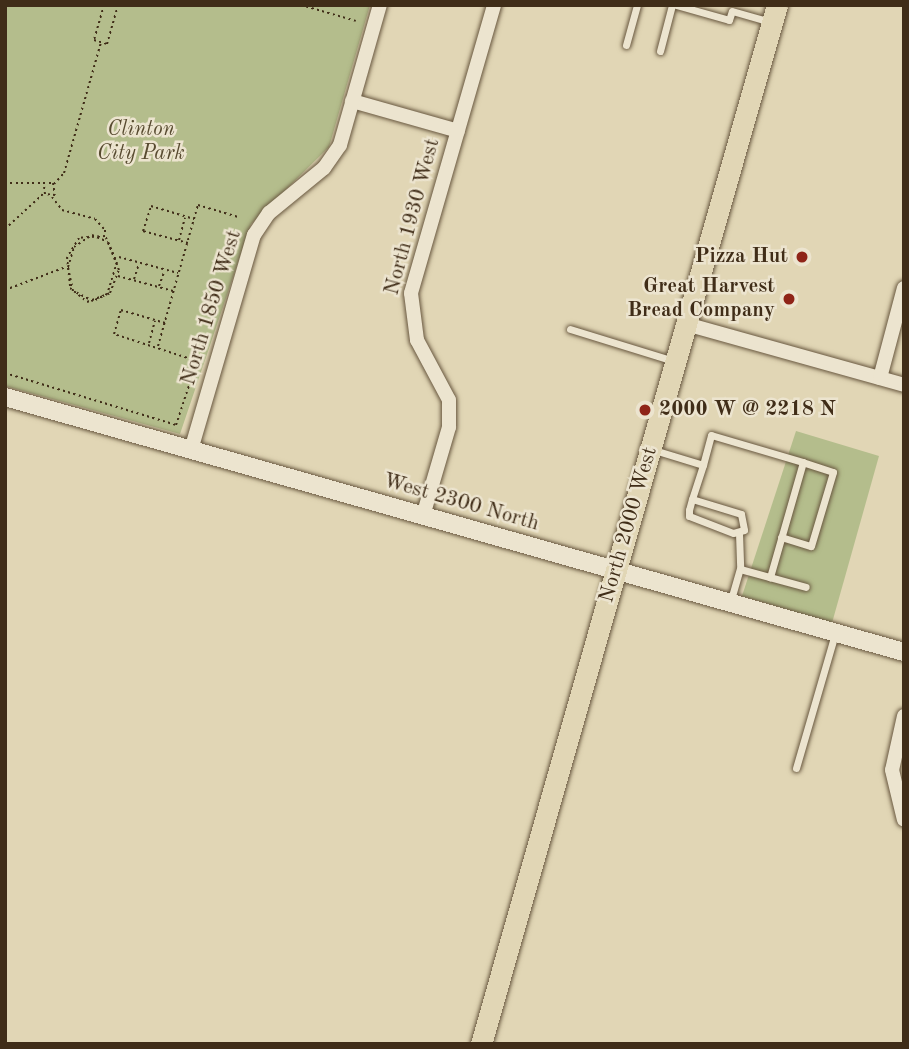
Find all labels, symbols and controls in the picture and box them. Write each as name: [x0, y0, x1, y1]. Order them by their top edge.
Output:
park label: Clinton City Park: [97, 117, 185, 167]
street label: North 1930 West: [380, 136, 446, 298]
street label: North 1850 West: [176, 227, 248, 389]
place label: Pizza Hut: [695, 244, 788, 270]
marker: Pizza Hut: [794, 249, 810, 265]
place label: Great Harvest Bread Company: [627, 274, 775, 324]
marker: Great Harvest Bread Company: [781, 291, 797, 307]
place label: 2000 W @ 2218 N: [659, 397, 836, 423]
marker: 2000 W @ 2218 N: [637, 402, 653, 418]
street label: North 2000 West: [595, 444, 663, 606]
street label: West 2300 North: [380, 469, 542, 537]

